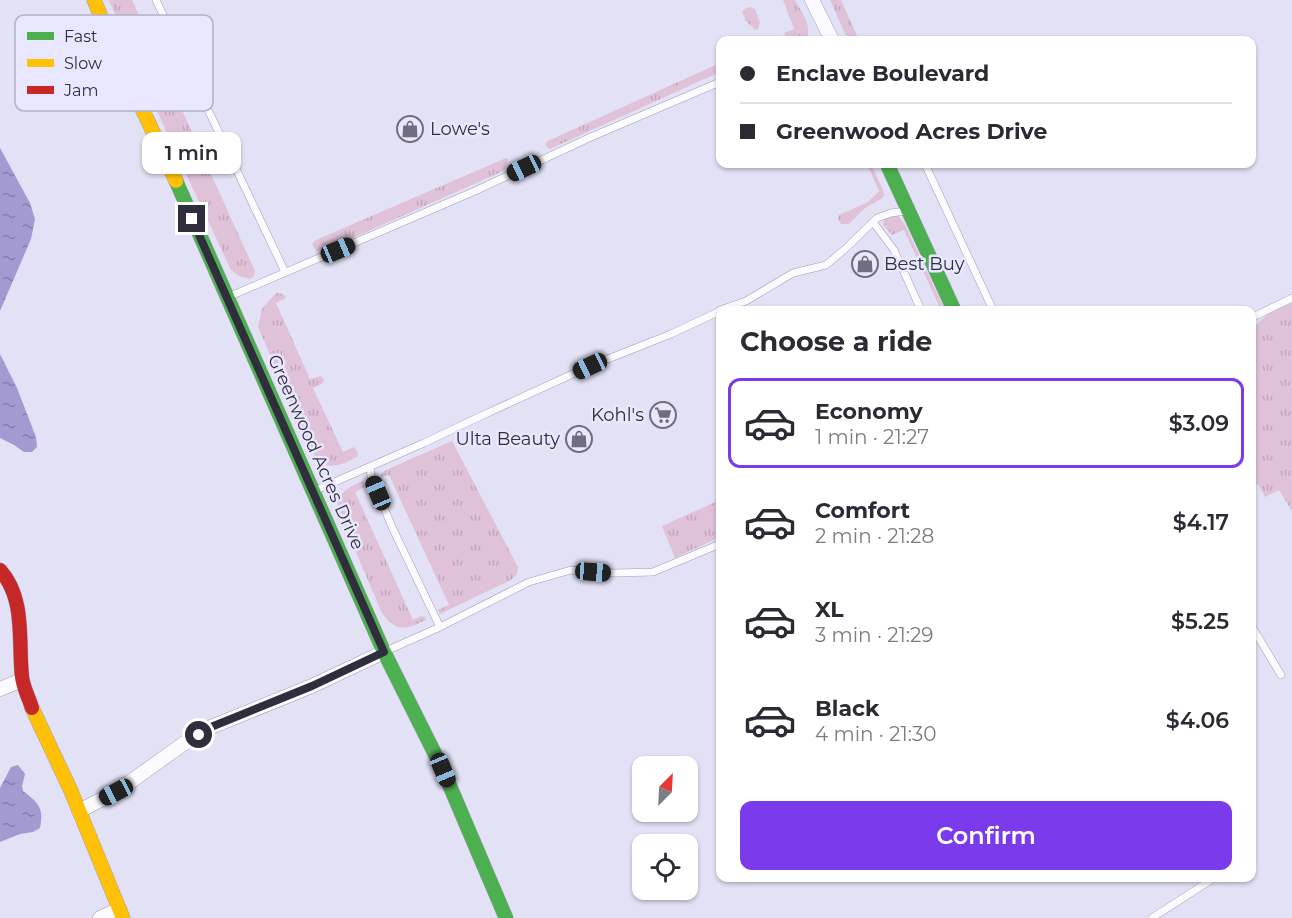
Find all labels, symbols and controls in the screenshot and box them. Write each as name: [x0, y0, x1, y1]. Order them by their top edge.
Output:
legend: [15, 15, 213, 111]
text: Fast: [64, 27, 98, 46]
text: Slow: [64, 54, 102, 73]
text: Enclave Boulevard: [776, 60, 989, 87]
text: Jam: [63, 81, 98, 100]
shop icon: Lowe's: [395, 114, 425, 144]
place label: Lowe's: [430, 118, 490, 140]
text: Greenwood Acres Drive: [776, 118, 1047, 145]
callout: 1 min: [142, 132, 242, 174]
text: 1 min: [165, 141, 218, 165]
car: [504, 152, 544, 184]
route end: [178, 205, 205, 232]
car: [318, 235, 358, 265]
shop icon: Best Buy: [850, 249, 880, 279]
place label: Best Buy: [884, 253, 965, 275]
text: Choose a ride: [740, 325, 932, 358]
car: [570, 350, 610, 382]
street label: Greenwood Acres Drive: [263, 351, 369, 553]
icon: car: [743, 396, 797, 450]
text: Economy: [815, 398, 923, 425]
supermarket icon: Kohl's: [648, 400, 678, 430]
place label: Kohl's: [591, 404, 644, 426]
text: $3.09: [1169, 410, 1229, 437]
shop icon: Ulta Beauty: [564, 424, 594, 454]
text: 1 min · 21:27: [815, 425, 929, 449]
place label: Ulta Beauty: [455, 428, 560, 450]
car: [363, 473, 393, 513]
icon: car: [743, 495, 797, 549]
text: Comfort: [815, 497, 910, 524]
text: $4.17: [1173, 509, 1229, 536]
text: 2 min · 21:28: [815, 524, 934, 548]
car: [574, 562, 612, 582]
icon: car: [743, 594, 797, 648]
text: XL: [815, 596, 844, 623]
text: $5.25: [1171, 608, 1229, 635]
text: 3 min · 21:29: [815, 623, 934, 647]
icon: car: [743, 693, 797, 747]
text: Black: [815, 695, 879, 722]
text: $4.06: [1166, 707, 1229, 734]
route start: [185, 721, 212, 748]
text: 4 min · 21:30: [815, 722, 936, 746]
car: [428, 750, 458, 790]
north arrow: [632, 756, 698, 822]
map controls: [632, 756, 698, 900]
car: [96, 776, 136, 808]
button: Confirm: [740, 801, 1232, 870]
button: locate: [632, 834, 698, 900]

